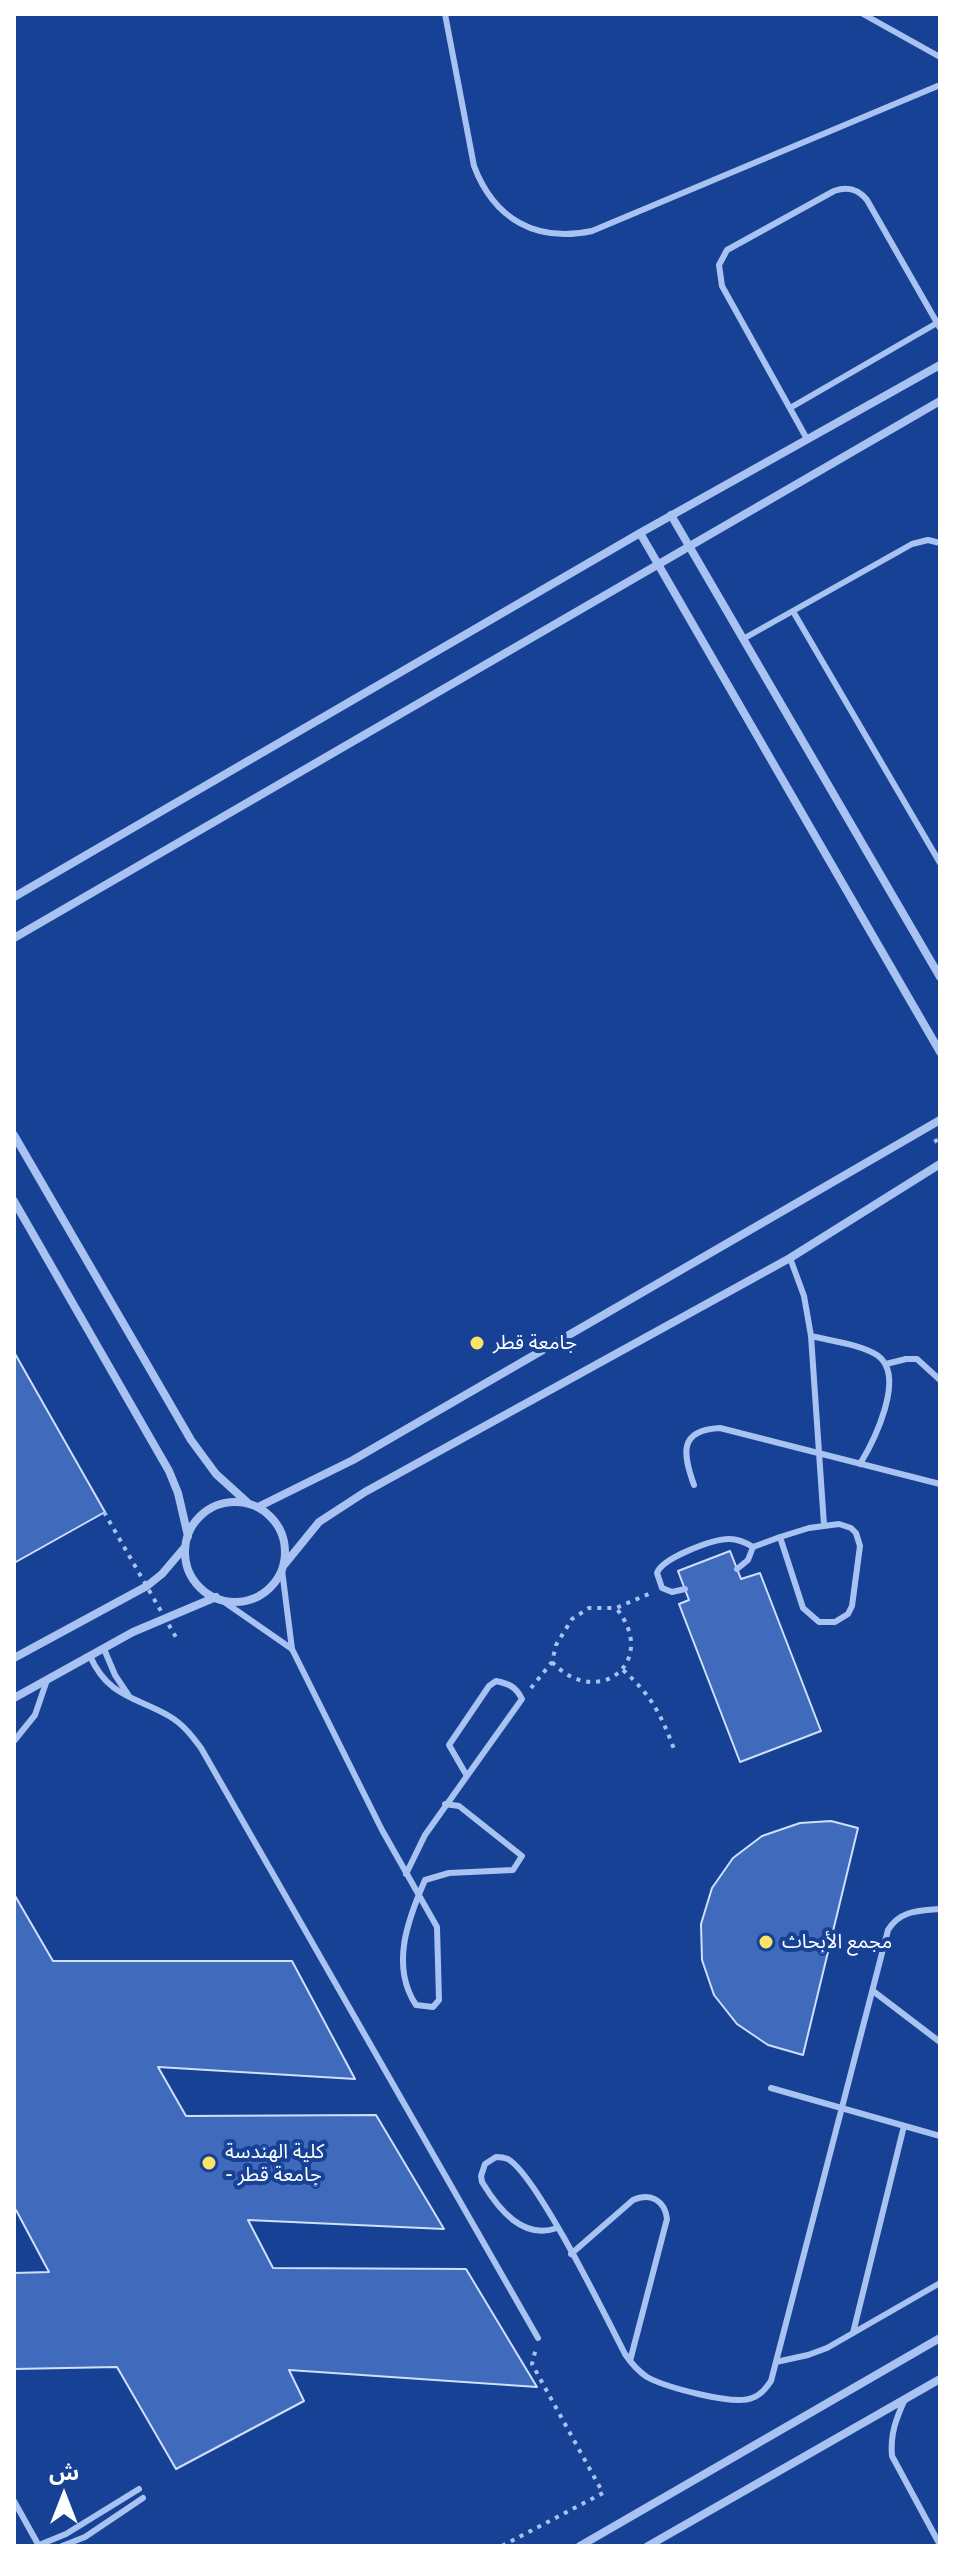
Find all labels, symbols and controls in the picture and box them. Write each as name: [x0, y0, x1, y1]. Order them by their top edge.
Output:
place label: جامعة قطر: [493, 1331, 577, 1355]
marker: جامعة قطر: [468, 1334, 486, 1352]
place label: مجمع الأبحاث: [782, 1930, 892, 1954]
marker: مجمع الأبحاث: [757, 1933, 775, 1951]
place label: كلية الهندسة - جامعة قطر: [225, 2140, 324, 2187]
marker: كلية الهندسة - جامعة قطر: [200, 2154, 218, 2172]
north arrow: [24, 2456, 104, 2536]
text: ش: [49, 2457, 79, 2486]

